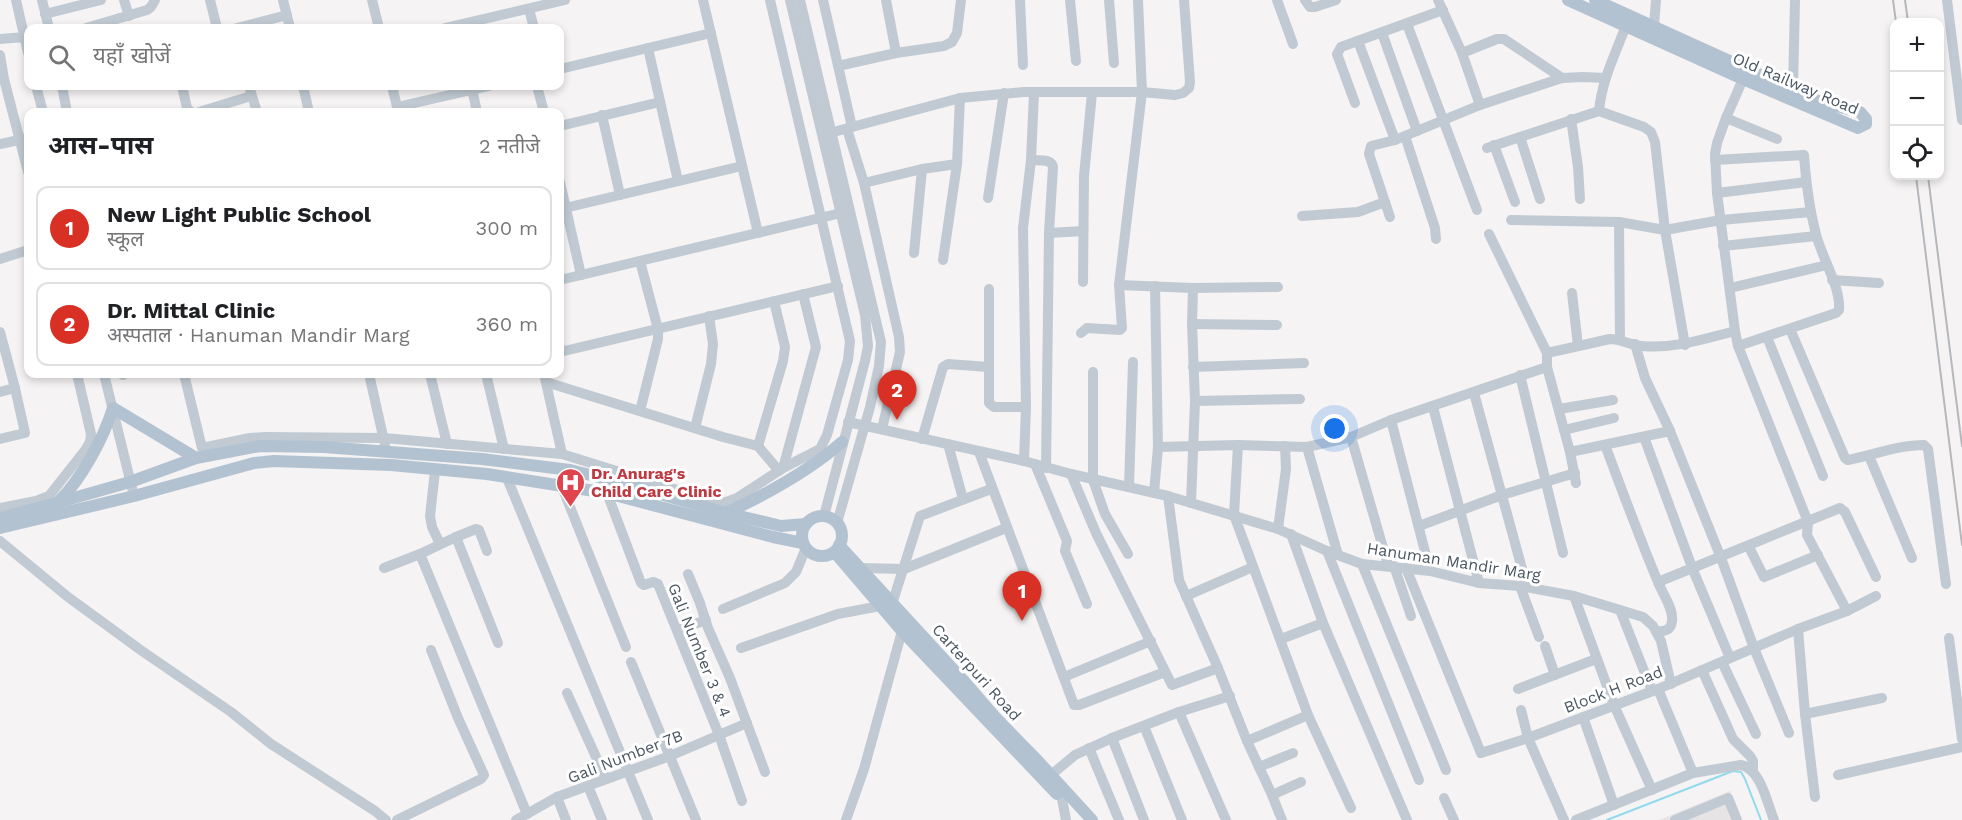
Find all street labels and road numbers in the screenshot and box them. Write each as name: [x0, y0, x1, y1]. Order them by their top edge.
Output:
street label: Old Railway Road: [1730, 48, 1862, 119]
street label: Hanuman Mandir Marg: [1366, 538, 1543, 585]
street label: Gali Number 3 & 4: [664, 580, 735, 720]
street label: Carterpuri Road: [928, 620, 1025, 725]
street label: Block H Road: [1561, 662, 1665, 717]
street label: Gali Number 7B: [565, 726, 685, 787]

